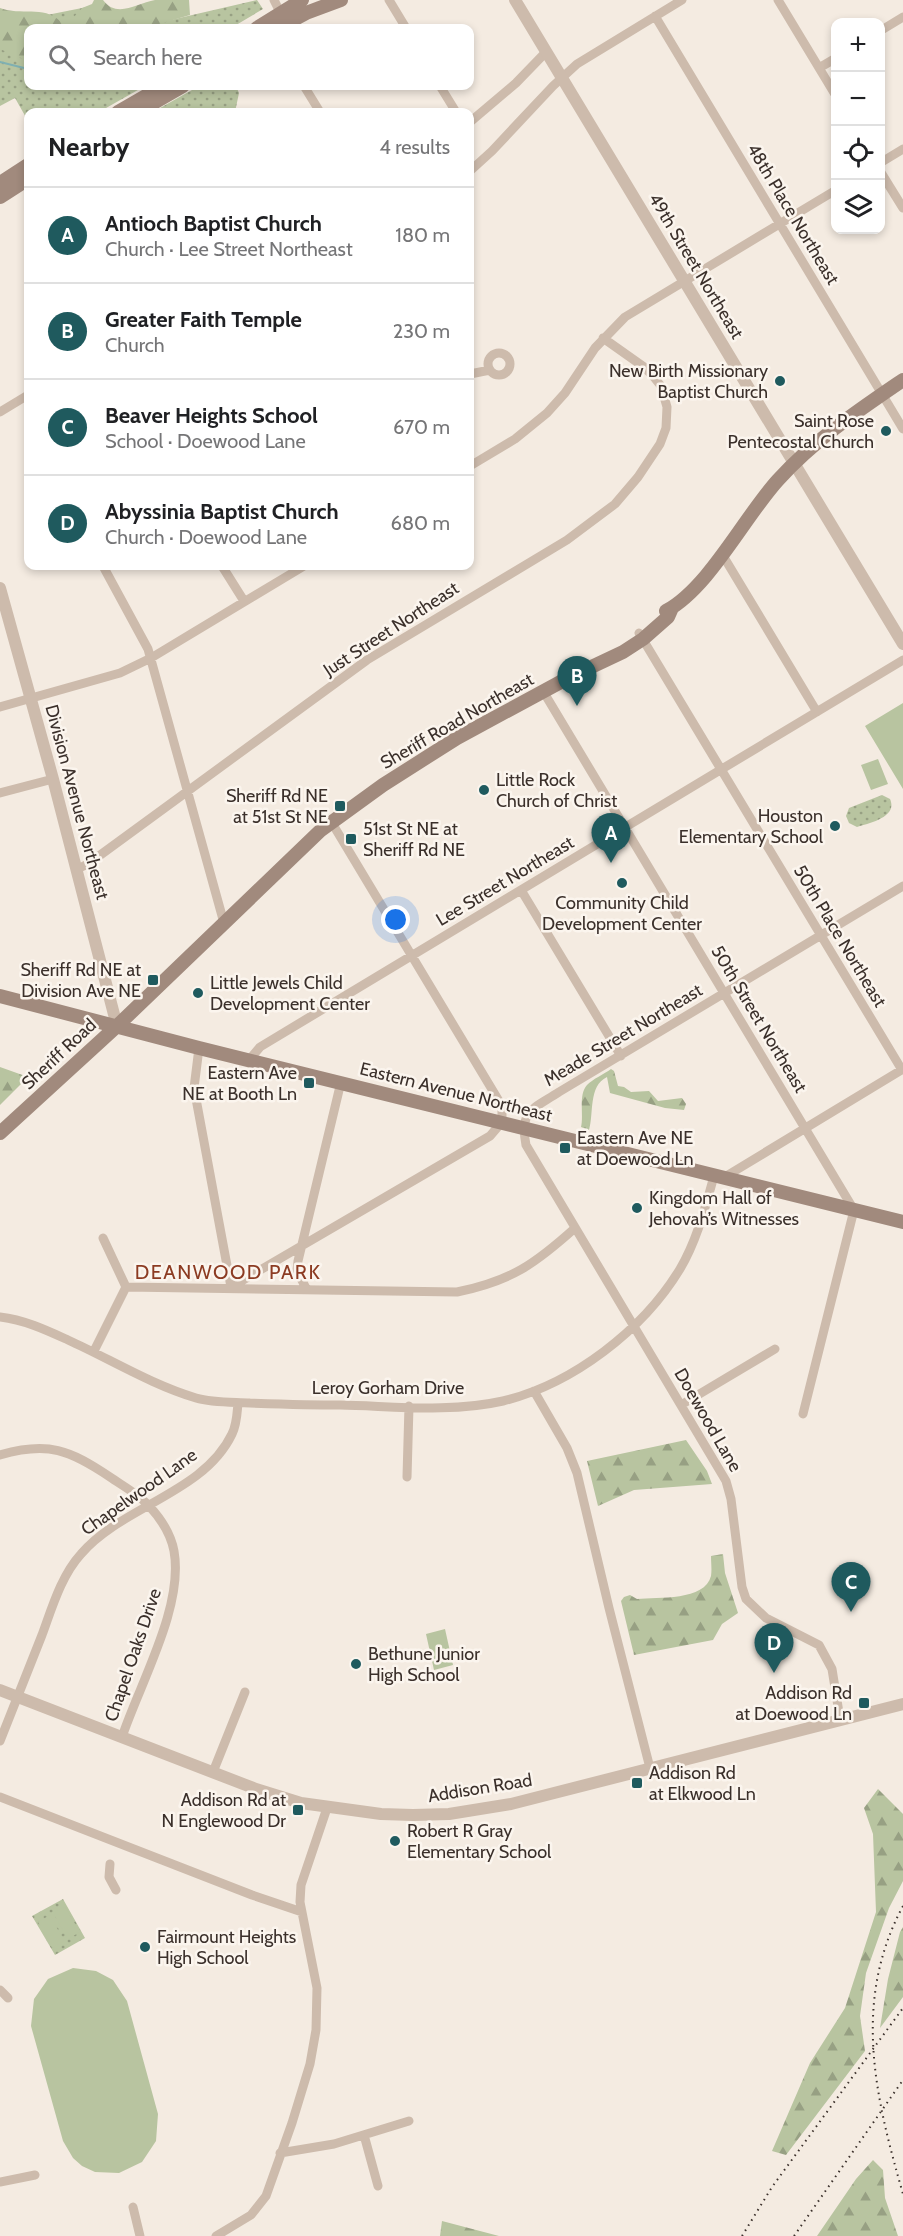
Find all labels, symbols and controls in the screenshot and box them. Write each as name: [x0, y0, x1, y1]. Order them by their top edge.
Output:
map controls: [831, 18, 885, 234]
button: +: [831, 18, 885, 72]
search box: [24, 24, 474, 90]
icon: search: [45, 41, 78, 74]
text: Search here: [93, 44, 202, 71]
button: −: [831, 72, 885, 126]
button: locate: [831, 126, 885, 180]
text: Nearby: [48, 131, 129, 163]
text: 4 results: [379, 135, 450, 159]
street label: 48th Place Northeast: [742, 139, 844, 289]
button: layers: [831, 180, 885, 234]
street label: 49th Street Northeast: [644, 189, 748, 343]
text: Antioch Baptist Church: [105, 210, 322, 237]
text: A: [61, 223, 74, 247]
text: 180 m: [395, 223, 450, 247]
text: Church · Lee Street Northeast: [105, 237, 353, 261]
text: Greater Faith Temple: [105, 306, 302, 333]
text: B: [61, 319, 74, 343]
text: 230 m: [393, 319, 450, 343]
text: Church: [105, 333, 165, 357]
place label: New Birth Missionary Baptist Church: [609, 360, 768, 403]
marker: New Birth Missionary Baptist Church: [773, 374, 787, 388]
text: Beaver Heights School: [105, 402, 318, 429]
place label: Saint Rose Pentecostal Church: [728, 410, 874, 453]
text: C: [61, 415, 74, 439]
text: 670 m: [393, 415, 450, 439]
marker: Saint Rose Pentecostal Church: [879, 424, 893, 438]
text: School · Doewood Lane: [105, 429, 306, 453]
text: Abyssinia Baptist Church: [105, 498, 339, 525]
text: D: [60, 511, 75, 535]
text: 680 m: [391, 511, 450, 535]
text: Church · Doewood Lane: [105, 525, 307, 549]
street label: Just Street Northeast: [318, 577, 463, 682]
pin: B: [558, 656, 596, 706]
street label: Sheriff Road Northeast: [377, 668, 537, 774]
street label: Division Avenue Northeast: [40, 702, 114, 902]
place label: Little Rock Church of Christ: [496, 769, 617, 812]
marker: Little Rock Church of Christ: [477, 783, 491, 797]
place label: Sheriff Rd NE at 51st St NE: [226, 785, 328, 828]
marker: Sheriff Rd NE at 51st St NE: [333, 799, 347, 813]
place label: Houston Elementary School: [679, 805, 824, 848]
pin: A: [592, 814, 630, 863]
place label: 51st St NE at Sheriff Rd NE: [363, 818, 465, 861]
marker: Houston Elementary School: [828, 819, 842, 833]
street label: Lee Street Northeast: [432, 831, 578, 931]
marker: 51st St NE at Sheriff Rd NE: [344, 832, 358, 846]
street label: 50th Place Northeast: [789, 861, 891, 1011]
marker: Community Child Development Center: [615, 876, 629, 890]
place label: Community Child Development Center: [542, 892, 702, 935]
your location: [381, 905, 410, 934]
street label: 50th Street Northeast: [706, 941, 812, 1097]
place label: Sheriff Rd NE at Division Ave NE: [20, 959, 141, 1002]
place label: Little Jewels Child Development Center: [210, 972, 370, 1015]
marker: Sheriff Rd NE at Division Ave NE: [146, 973, 160, 987]
street label: Meade Street Northeast: [540, 979, 706, 1091]
marker: Little Jewels Child Development Center: [191, 986, 205, 1000]
street label: Sheriff Road: [17, 1014, 101, 1094]
street label: Eastern Avenue Northeast: [358, 1057, 554, 1127]
place label: Eastern Ave NE at Booth Ln: [182, 1062, 297, 1105]
marker: Eastern Ave NE at Booth Ln: [302, 1076, 316, 1090]
place label: Eastern Ave NE at Doewood Ln: [577, 1127, 694, 1170]
marker: Eastern Ave NE at Doewood Ln: [558, 1141, 572, 1155]
place label: Kingdom Hall of Jehovah’s Witnesses: [648, 1187, 799, 1230]
marker: Kingdom Hall of Jehovah’s Witnesses: [630, 1201, 644, 1215]
district label: DEANWOOD PARK: [135, 1260, 321, 1284]
street label: Doewood Lane: [670, 1364, 746, 1476]
street label: Leroy Gorham Drive: [312, 1377, 464, 1399]
street label: Chapelwood Lane: [77, 1444, 201, 1540]
pin: C: [832, 1562, 870, 1612]
street label: Chapel Oaks Drive: [100, 1586, 166, 1724]
pin: D: [754, 1624, 794, 1673]
place label: Bethune Junior High School: [368, 1643, 480, 1686]
marker: Bethune Junior High School: [349, 1657, 363, 1671]
place label: Addison Rd at Doewood Ln: [735, 1682, 852, 1725]
marker: Addison Rd at Doewood Ln: [857, 1696, 871, 1710]
place label: Addison Rd at Elkwood Ln: [649, 1762, 756, 1805]
street label: Addison Road: [426, 1769, 534, 1807]
marker: Addison Rd at Elkwood Ln: [630, 1776, 644, 1790]
place label: Addison Rd at N Englewood Dr: [162, 1789, 286, 1832]
marker: Addison Rd at N Englewood Dr: [291, 1803, 305, 1817]
place label: Robert R Gray Elementary School: [407, 1820, 552, 1863]
marker: Robert R Gray Elementary School: [388, 1834, 402, 1848]
place label: Fairmount Heights High School: [157, 1926, 296, 1969]
marker: Fairmount Heights High School: [138, 1940, 152, 1954]

